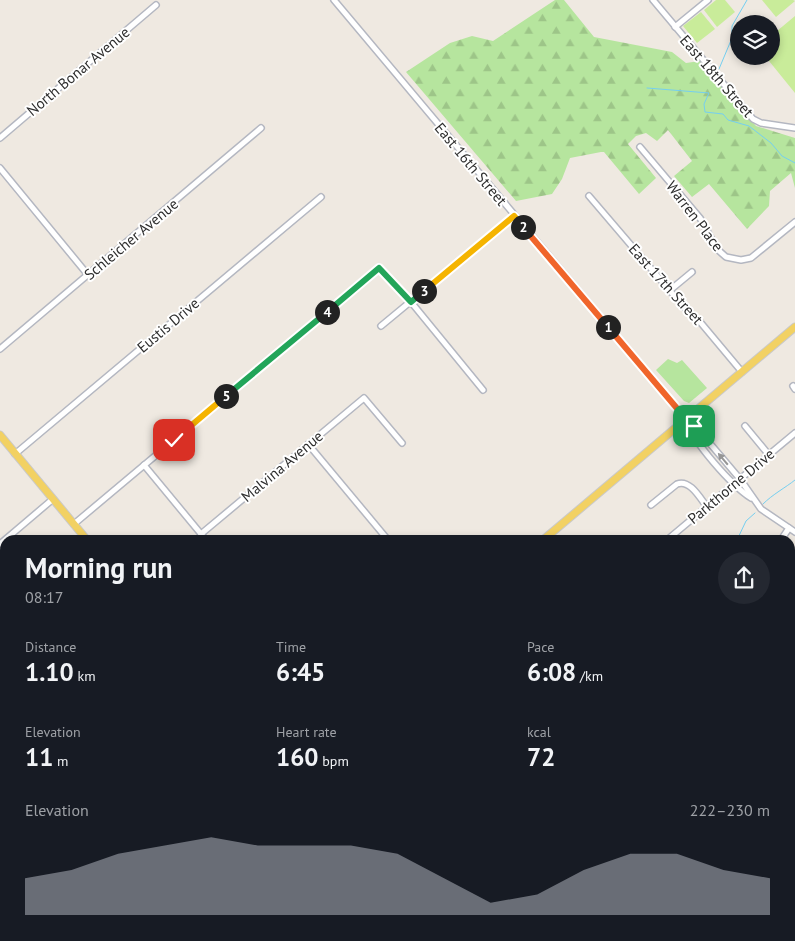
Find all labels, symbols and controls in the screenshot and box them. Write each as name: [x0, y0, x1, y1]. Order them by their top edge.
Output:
map controls: [730, 15, 780, 65]
button: layers: [730, 15, 780, 65]
street label: North Bonar Avenue: [23, 22, 133, 120]
street label: East 18th Street: [676, 31, 758, 121]
street label: East 16th Street: [431, 119, 511, 209]
street label: Warren Place: [662, 177, 728, 255]
street label: Schleicher Avenue: [80, 194, 182, 284]
pin: 2: [510, 214, 536, 240]
text: 2: [520, 218, 527, 236]
street label: East 17th Street: [625, 240, 707, 328]
pin: 3: [412, 278, 436, 304]
text: 3: [421, 282, 428, 300]
street label: Eustis Drive: [133, 293, 203, 357]
pin: 4: [314, 300, 340, 324]
text: 4: [324, 303, 331, 321]
pin: 1: [596, 314, 620, 340]
text: 1: [605, 318, 612, 336]
pin: 5: [214, 384, 238, 408]
text: 5: [223, 387, 230, 405]
pin: [673, 405, 715, 447]
icon: arrive: [680, 412, 708, 440]
pin: [153, 419, 195, 461]
icon: check: [160, 426, 188, 454]
street label: Malvina Avenue: [237, 426, 327, 506]
street label: Parkthorne Drive: [684, 444, 778, 528]
one-way arrow: [717, 452, 728, 465]
text: Morning run: [25, 549, 173, 586]
button: share: [718, 552, 770, 604]
text: 08:17: [25, 587, 63, 607]
text: Distance: [25, 638, 76, 656]
text: Time: [276, 638, 306, 656]
text: Pace: [527, 638, 554, 656]
text: 1.10: [25, 656, 74, 688]
text: 6:45: [276, 656, 325, 688]
text: 6:08: [527, 656, 576, 688]
text: km: [74, 667, 96, 685]
text: /km: [576, 667, 603, 685]
text: Elevation: [25, 723, 81, 741]
text: Heart rate: [276, 723, 337, 741]
text: kcal: [527, 723, 551, 741]
text: 11: [25, 741, 53, 773]
text: 160: [276, 741, 319, 773]
text: 72: [527, 741, 555, 773]
text: m: [53, 752, 68, 770]
text: bpm: [319, 752, 349, 770]
text: Elevation: [25, 800, 89, 820]
text: 222–230 m: [690, 800, 770, 820]

